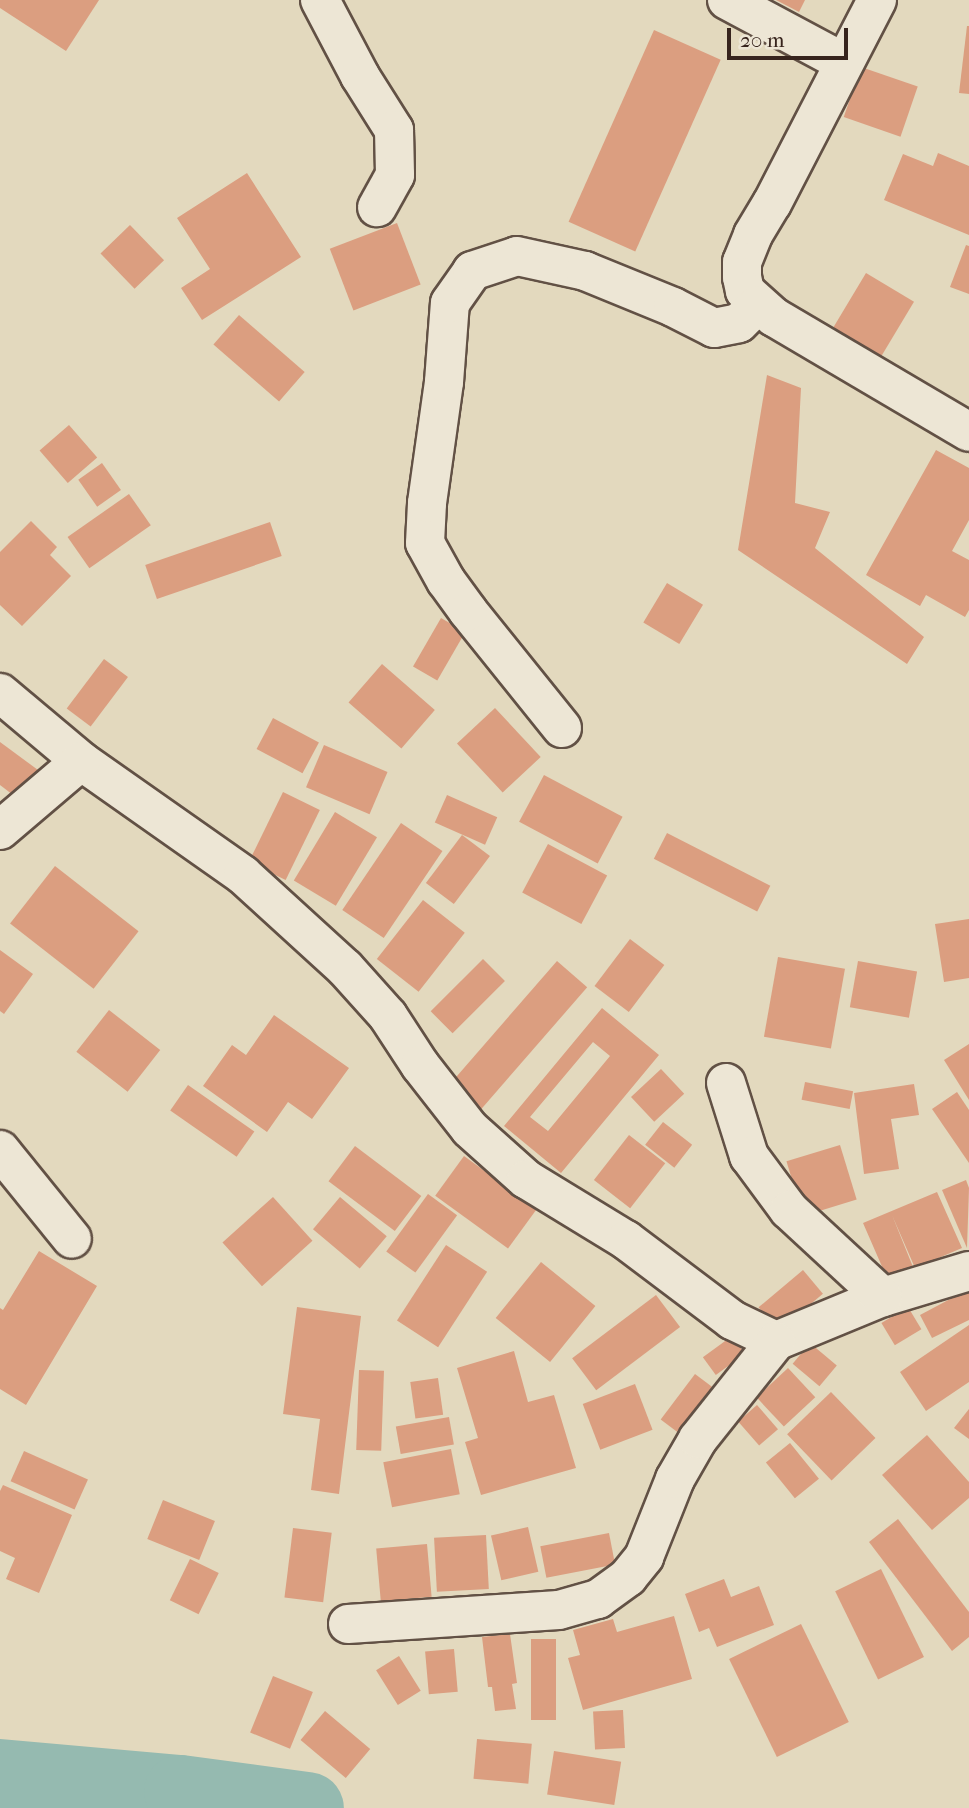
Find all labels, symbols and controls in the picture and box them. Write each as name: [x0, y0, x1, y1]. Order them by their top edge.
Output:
scale bar: [731, 14, 852, 58]
text: 20 m: [740, 28, 784, 52]

